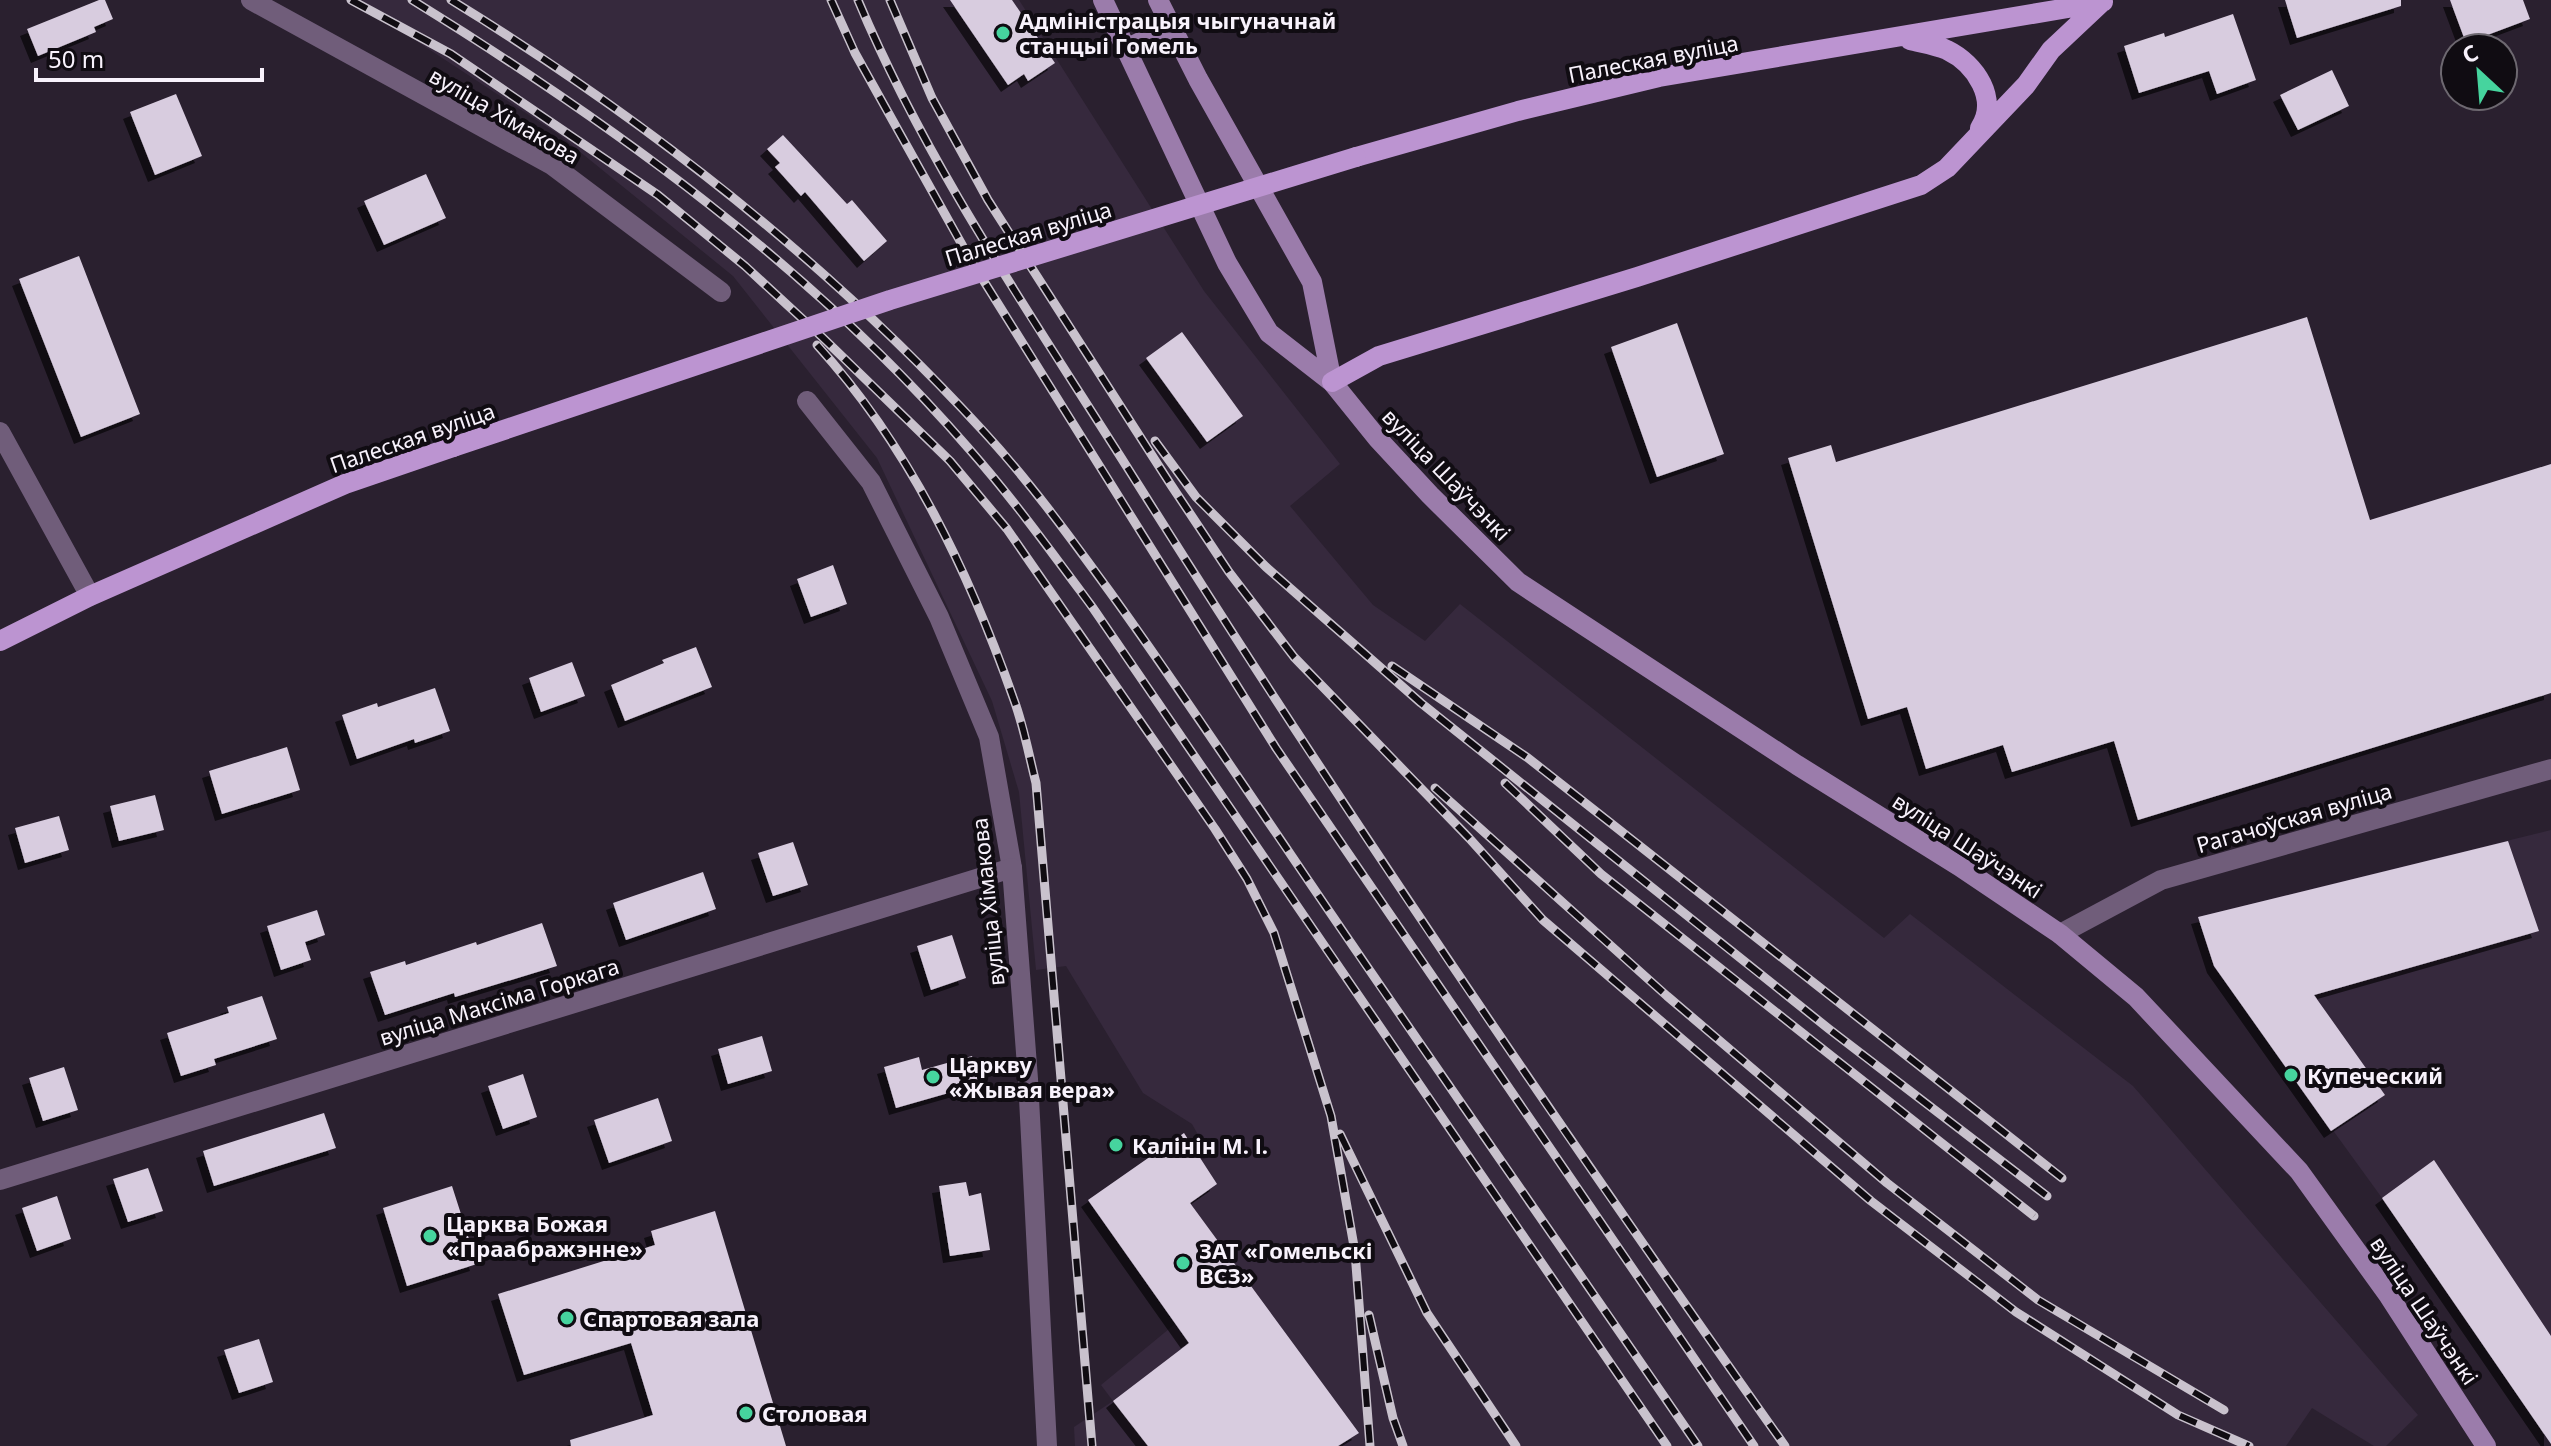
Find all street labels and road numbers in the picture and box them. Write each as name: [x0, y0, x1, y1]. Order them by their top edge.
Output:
street label: Палеская вуліца: [1565, 27, 1741, 89]
street label: вуліца Хімакова: [424, 60, 586, 170]
street label: Палеская вуліца: [941, 193, 1115, 273]
street label: Палеская вуліца: [325, 395, 499, 479]
street label: вуліца Шаўчэнкі: [1376, 401, 1518, 547]
street label: Рагачоўская вуліца: [2193, 775, 2395, 859]
street label: вуліца Шаўчэнкі: [1887, 785, 2049, 905]
street label: вуліца Хімакова: [963, 816, 1011, 988]
street label: вуліца Максіма Горкага: [375, 950, 623, 1052]
street label: вуліца Шаўчэнкі: [2364, 1230, 2486, 1390]

